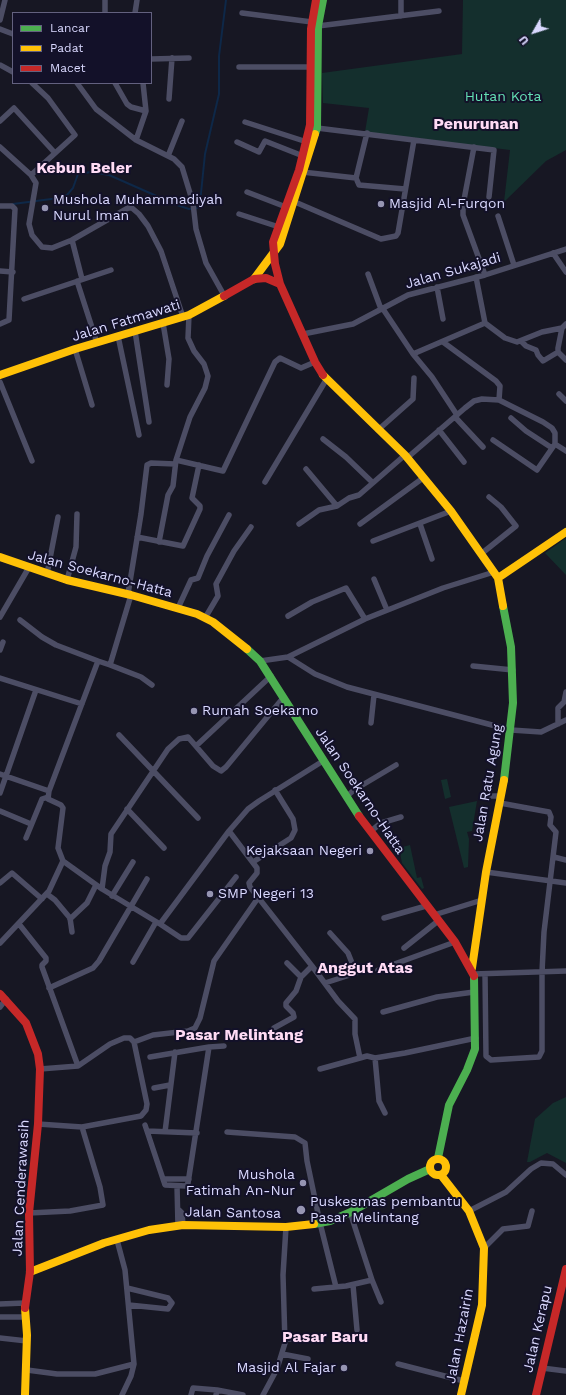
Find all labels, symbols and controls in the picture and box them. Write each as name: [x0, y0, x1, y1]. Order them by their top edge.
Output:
legend: [12, 12, 152, 84]
north arrow: [514, 12, 554, 52]
text: Lancar: [50, 21, 90, 35]
text: U: [517, 33, 532, 47]
text: Padat: [50, 41, 83, 55]
text: Macet: [50, 61, 85, 75]
park label: Hutan Kota: [465, 89, 541, 105]
district label: Penurunan: [433, 114, 519, 134]
district label: Kebun Beler: [36, 158, 132, 178]
place label: Mushola Muhammadiyah Nurul Iman: [53, 192, 223, 224]
place label: Masjid Al-Furqon: [389, 196, 505, 212]
marker: Masjid Al-Furqon: [376, 199, 386, 209]
marker: Mushola Muhammadiyah Nurul Iman: [40, 203, 50, 213]
street label: Jalan Sukajadi: [403, 249, 503, 293]
street label: Jalan Fatmawati: [70, 297, 182, 345]
street label: Jalan Soekarno-Hatta: [26, 547, 174, 601]
place label: Rumah Soekarno: [202, 703, 318, 719]
marker: Rumah Soekarno: [189, 706, 199, 716]
street label: Jalan Ratu Agung: [469, 723, 507, 843]
street label: Jalan Soekarno-Hatta: [311, 725, 409, 857]
place label: Kejaksaan Negeri: [246, 843, 362, 859]
marker: Kejaksaan Negeri: [365, 846, 375, 856]
place label: SMP Negeri 13: [218, 886, 314, 902]
marker: SMP Negeri 13: [205, 889, 215, 899]
district label: Anggut Atas: [317, 958, 413, 978]
district label: Pasar Melintang: [175, 1025, 303, 1045]
street label: Jalan Cenderawasih: [9, 1119, 33, 1257]
place label: Mushola Fatimah An-Nur: [186, 1167, 295, 1200]
marker: Mushola Fatimah An-Nur: [298, 1178, 308, 1188]
place label: Puskesmas pembantu Pasar Melintang: [310, 1194, 461, 1226]
street label: Jalan Santosa: [185, 1204, 281, 1222]
marker: Puskesmas pembantu Pasar Melintang: [295, 1204, 307, 1216]
street label: Jalan Kerapu: [520, 1284, 556, 1374]
street label: Jalan Hazairin: [443, 1287, 477, 1385]
district label: Pasar Baru: [282, 1327, 368, 1347]
place label: Masjid Al Fajar: [236, 1360, 336, 1376]
marker: Masjid Al Fajar: [339, 1363, 349, 1373]

